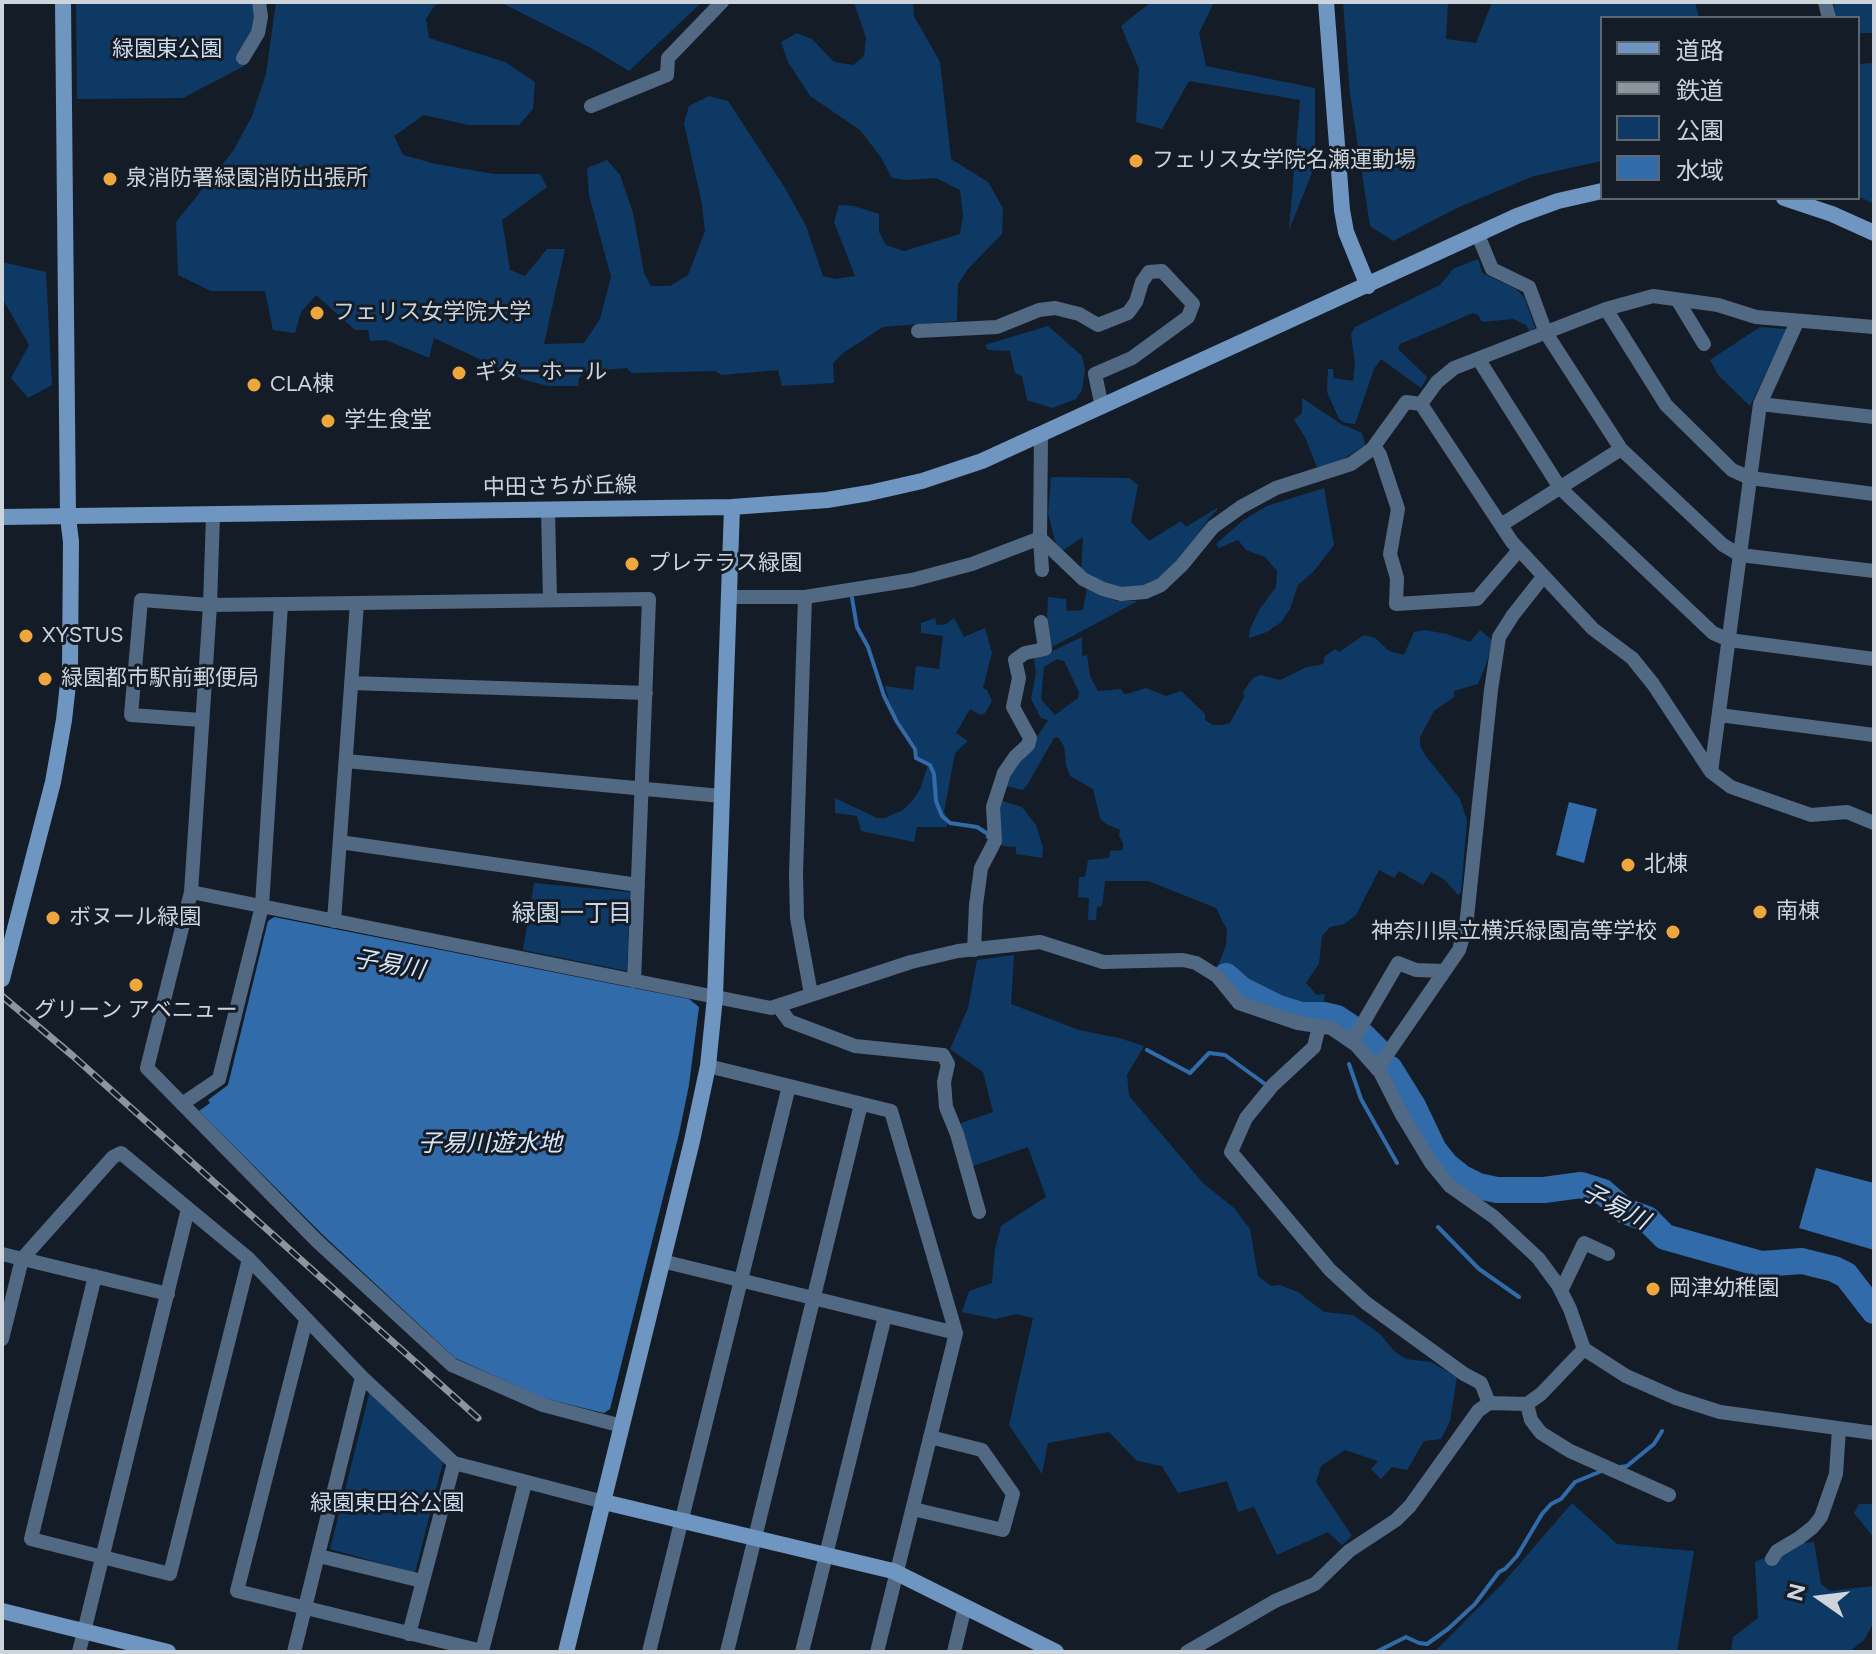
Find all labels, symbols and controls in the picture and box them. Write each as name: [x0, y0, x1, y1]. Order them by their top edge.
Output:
legend: [1600, 16, 1860, 200]
text: 道路: [1676, 36, 1724, 65]
park label: 緑園東公園: [112, 37, 222, 63]
text: 鉄道: [1676, 76, 1724, 105]
text: 公園: [1676, 116, 1724, 145]
place label: フェリス女学院名瀬運動場: [1152, 148, 1416, 174]
marker: フェリス女学院名瀬運動場: [1127, 152, 1145, 170]
text: 水域: [1676, 156, 1724, 185]
place label: 泉消防署緑園消防出張所: [126, 166, 368, 192]
marker: 泉消防署緑園消防出張所: [101, 170, 119, 188]
place label: フェリス女学院大学: [333, 300, 531, 326]
marker: フェリス女学院大学: [308, 304, 326, 322]
place label: ギターホール: [475, 360, 607, 386]
marker: ギターホール: [450, 364, 468, 382]
place label: CLA棟: [270, 372, 334, 398]
marker: CLA棟: [245, 376, 263, 394]
place label: 学生食堂: [344, 408, 432, 434]
marker: 学生食堂: [319, 412, 337, 430]
street label: 中田さちが丘線: [483, 472, 637, 502]
place label: プレテラス緑園: [648, 551, 802, 577]
marker: プレテラス緑園: [623, 555, 641, 573]
place label: XYSTUS: [42, 623, 124, 649]
marker: XYSTUS: [17, 627, 35, 645]
place label: 緑園都市駅前郵便局: [61, 666, 259, 692]
marker: 緑園都市駅前郵便局: [36, 670, 54, 688]
place label: 北棟: [1644, 852, 1688, 878]
marker: 北棟: [1619, 856, 1637, 874]
place label: 南棟: [1776, 899, 1820, 925]
district label: 緑園一丁目: [512, 900, 632, 928]
marker: 南棟: [1751, 903, 1769, 921]
place label: ボヌール緑園: [69, 905, 201, 931]
marker: ボヌール緑園: [44, 909, 62, 927]
place label: 神奈川県立横浜緑園高等学校: [1371, 919, 1657, 945]
marker: 神奈川県立横浜緑園高等学校: [1664, 923, 1682, 941]
water label: 子易川: [351, 945, 427, 985]
marker: グリーン アベニュー: [127, 976, 145, 994]
place label: グリーン アベニュー: [34, 998, 238, 1024]
water label: 子易川遊水地: [418, 1130, 562, 1158]
water label: 子易川: [1576, 1178, 1654, 1236]
place label: 岡津幼稚園: [1669, 1276, 1779, 1302]
marker: 岡津幼稚園: [1644, 1280, 1662, 1298]
park label: 緑園東田谷公園: [310, 1491, 464, 1517]
north arrow: [1780, 1558, 1860, 1638]
text: N: [1781, 1581, 1811, 1604]

